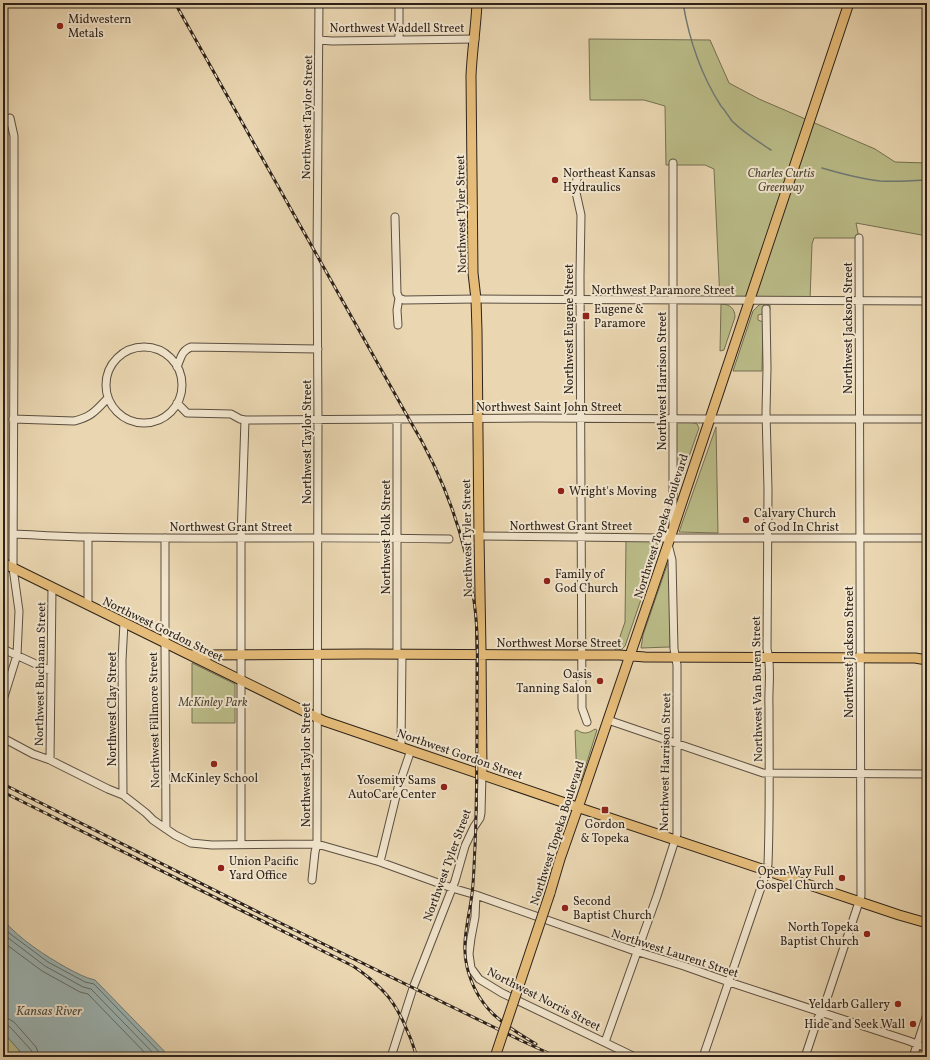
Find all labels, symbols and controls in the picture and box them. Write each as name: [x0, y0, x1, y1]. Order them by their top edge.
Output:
place label: Midwestern Metals: [68, 12, 132, 42]
marker: Midwestern Metals: [55, 21, 65, 31]
street label: Northwest Waddell Street: [330, 21, 464, 37]
street label: Northwest Taylor Street: [299, 55, 317, 180]
street label: Northwest Tyler Street: [453, 155, 471, 273]
place label: Northeast Kansas Hydraulics: [563, 166, 656, 196]
park label: Charles Curtis Greenway: [747, 166, 815, 196]
marker: Northeast Kansas Hydraulics: [550, 175, 560, 185]
street label: Northwest Jackson Street: [841, 262, 857, 394]
street label: Northwest Eugene Street: [562, 264, 578, 394]
street label: Northwest Paramore Street: [591, 283, 735, 299]
place label: Eugene & Paramore: [594, 302, 646, 332]
marker: Eugene & Paramore: [581, 311, 591, 321]
street label: Northwest Harrison Street: [655, 311, 671, 451]
street label: Northwest Taylor Street: [300, 380, 316, 504]
street label: Northwest Saint John Street: [476, 400, 622, 416]
street label: Northwest Topeka Boulevard: [631, 452, 693, 601]
street label: Northwest Tyler Street: [459, 479, 477, 597]
street label: Northwest Polk Street: [379, 480, 395, 594]
place label: Wright's Moving: [569, 484, 657, 500]
marker: Wright's Moving: [556, 486, 566, 496]
place label: Calvary Church of God In Christ: [754, 506, 839, 536]
marker: Calvary Church of God In Christ: [741, 515, 751, 525]
street label: Northwest Grant Street: [510, 519, 632, 535]
street label: Northwest Grant Street: [170, 520, 292, 536]
place label: Family of God Church: [555, 567, 618, 597]
marker: Family of God Church: [542, 576, 552, 586]
street label: Northwest Jackson Street: [842, 586, 858, 718]
street label: Northwest Gordon Street: [100, 594, 225, 666]
street label: Northwest Buchanan Street: [32, 602, 50, 746]
street label: Northwest Van Buren Street: [749, 616, 767, 762]
street label: Northwest Morse Street: [497, 636, 621, 652]
street label: Northwest Clay Street: [105, 652, 121, 766]
street label: Northwest Fillmore Street: [146, 652, 164, 788]
place label: Oasis Tanning Salon: [516, 667, 592, 697]
marker: Oasis Tanning Salon: [595, 676, 605, 686]
street label: Northwest Harrison Street: [657, 692, 675, 832]
park label: McKinley Park: [177, 695, 248, 711]
street label: Northwest Taylor Street: [299, 703, 315, 827]
street label: Northwest Gordon Street: [395, 726, 525, 784]
marker: McKinley School: [209, 759, 219, 769]
street label: Northwest Topeka Boulevard: [527, 759, 589, 908]
place label: McKinley School: [170, 771, 258, 787]
place label: Yosemity Sams AutoCare Center: [348, 773, 436, 803]
marker: Yosemity Sams AutoCare Center: [439, 782, 449, 792]
marker: Gordon & Topeka: [600, 805, 610, 815]
street label: Northwest Tyler Street: [420, 807, 476, 924]
place label: Gordon & Topeka: [581, 817, 629, 847]
place label: Union Pacific Yard Office: [229, 854, 299, 884]
marker: Union Pacific Yard Office: [216, 863, 226, 873]
place label: Open Way Full Gospel Church: [756, 864, 834, 894]
marker: Open Way Full Gospel Church: [837, 873, 847, 883]
place label: Second Baptist Church: [573, 894, 652, 924]
marker: Second Baptist Church: [560, 903, 570, 913]
place label: North Topeka Baptist Church: [780, 920, 859, 950]
street label: Northwest Laurent Street: [609, 926, 741, 982]
marker: North Topeka Baptist Church: [862, 929, 872, 939]
street label: Northwest Norris Street: [484, 964, 603, 1036]
place label: Yeldarb Gallery: [808, 997, 891, 1013]
marker: Yeldarb Gallery: [893, 999, 903, 1009]
water label: Kansas River: [16, 1003, 82, 1021]
place label: Hide and Seek Wall: [804, 1017, 905, 1033]
marker: Hide and Seek Wall: [908, 1019, 918, 1029]

